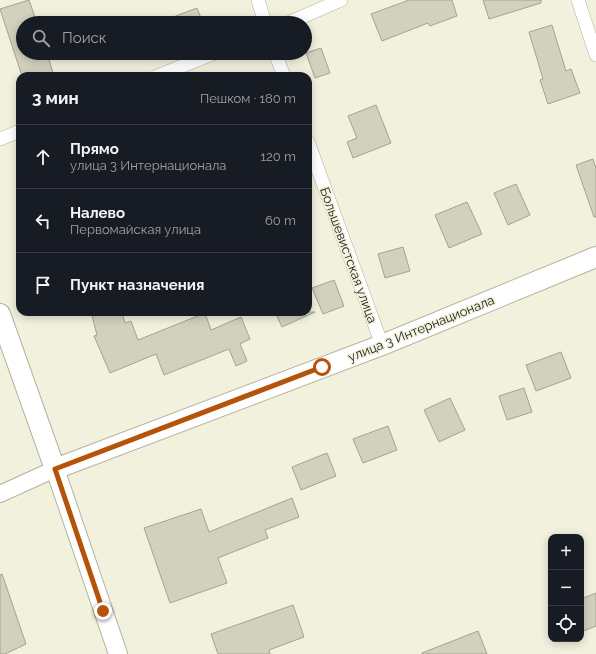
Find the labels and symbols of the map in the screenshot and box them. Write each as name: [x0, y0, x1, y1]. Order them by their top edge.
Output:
street label: Большевистская улица: [317, 185, 380, 325]
street label: улица 3 Интернационала: [346, 292, 497, 365]
route start: [313, 358, 331, 376]
route end: [94, 602, 112, 620]

